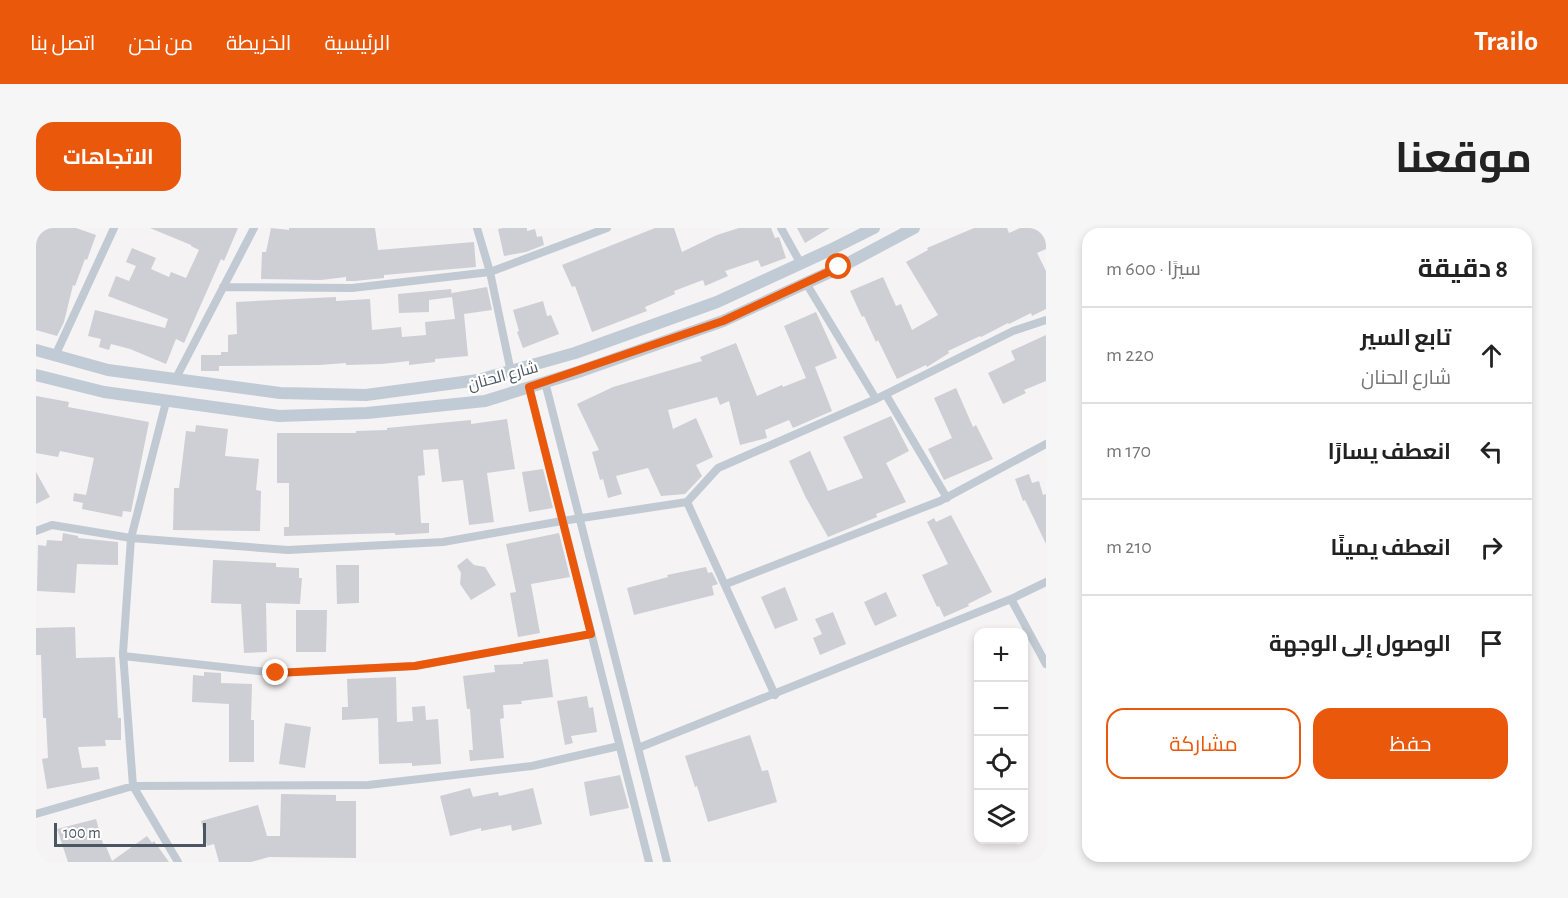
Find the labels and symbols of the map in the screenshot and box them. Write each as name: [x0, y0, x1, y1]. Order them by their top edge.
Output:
route start: [825, 253, 851, 279]
street label: شارع الحنان: [466, 358, 541, 396]
route end: [262, 659, 288, 685]
scale bar: [54, 820, 206, 848]

